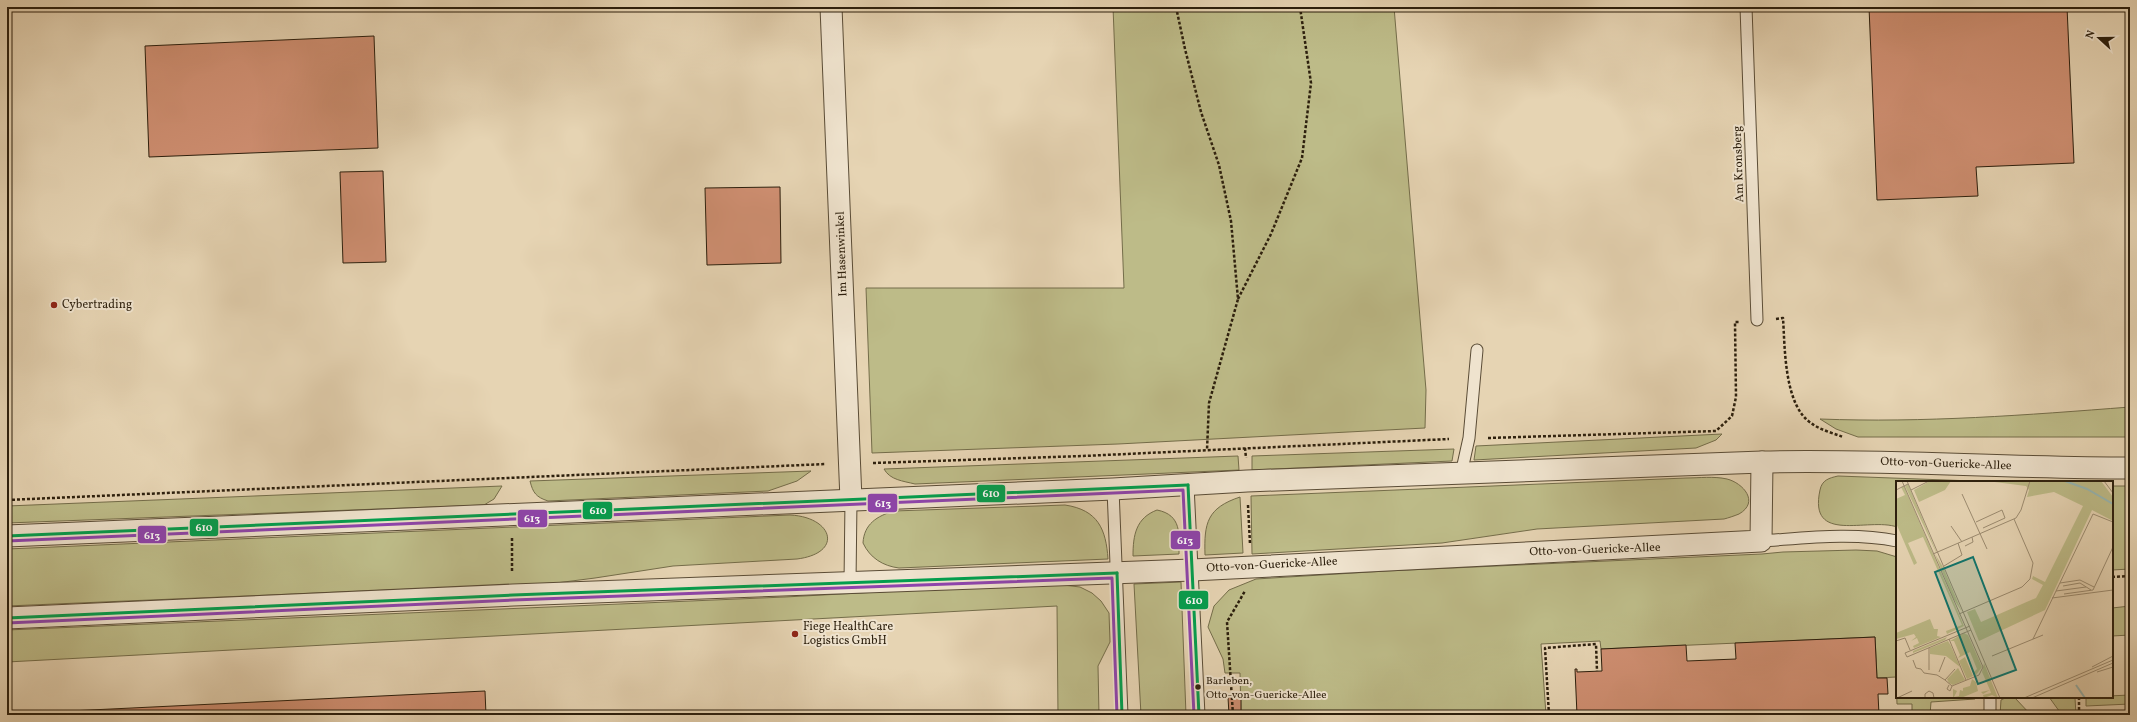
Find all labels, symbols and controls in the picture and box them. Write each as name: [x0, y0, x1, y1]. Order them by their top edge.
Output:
north arrow: [2079, 18, 2119, 58]
text: N: [2083, 29, 2099, 41]
street label: Am Kronsberg: [1730, 125, 1748, 203]
street label: Im Hasenwinkel: [832, 211, 851, 297]
place label: Cybertrading: [62, 297, 132, 313]
marker: Cybertrading: [49, 300, 59, 310]
street label: Otto-von-Guericke-Allee: [1880, 454, 2012, 474]
inset map: [1896, 481, 2113, 698]
line badge: 610: [976, 484, 1006, 503]
text: 610: [982, 487, 1000, 502]
line badge: 613: [867, 493, 898, 513]
text: 613: [875, 497, 891, 512]
line badge: 610: [582, 501, 613, 520]
text: 610: [589, 504, 607, 519]
line badge: 613: [517, 509, 548, 528]
text: 613: [524, 512, 540, 527]
line badge: 610: [189, 518, 219, 537]
text: 610: [195, 521, 213, 536]
line badge: 613: [137, 525, 167, 544]
text: 613: [144, 529, 160, 544]
line badge: 613: [1170, 530, 1201, 550]
text: 613: [1177, 534, 1193, 549]
street label: Otto-von-Guericke-Allee: [1529, 540, 1661, 560]
street label: Otto-von-Guericke-Allee: [1206, 554, 1338, 576]
line badge: 610: [1178, 590, 1209, 610]
text: 610: [1185, 594, 1203, 609]
place label: Fiege HealthCare Logistics GmbH: [803, 619, 893, 649]
marker: Fiege HealthCare Logistics GmbH: [790, 629, 800, 639]
place label: Barleben, Otto-von-Guericke-Allee: [1206, 674, 1326, 703]
marker: Barleben, Otto-von-Guericke-Allee: [1193, 682, 1203, 692]

